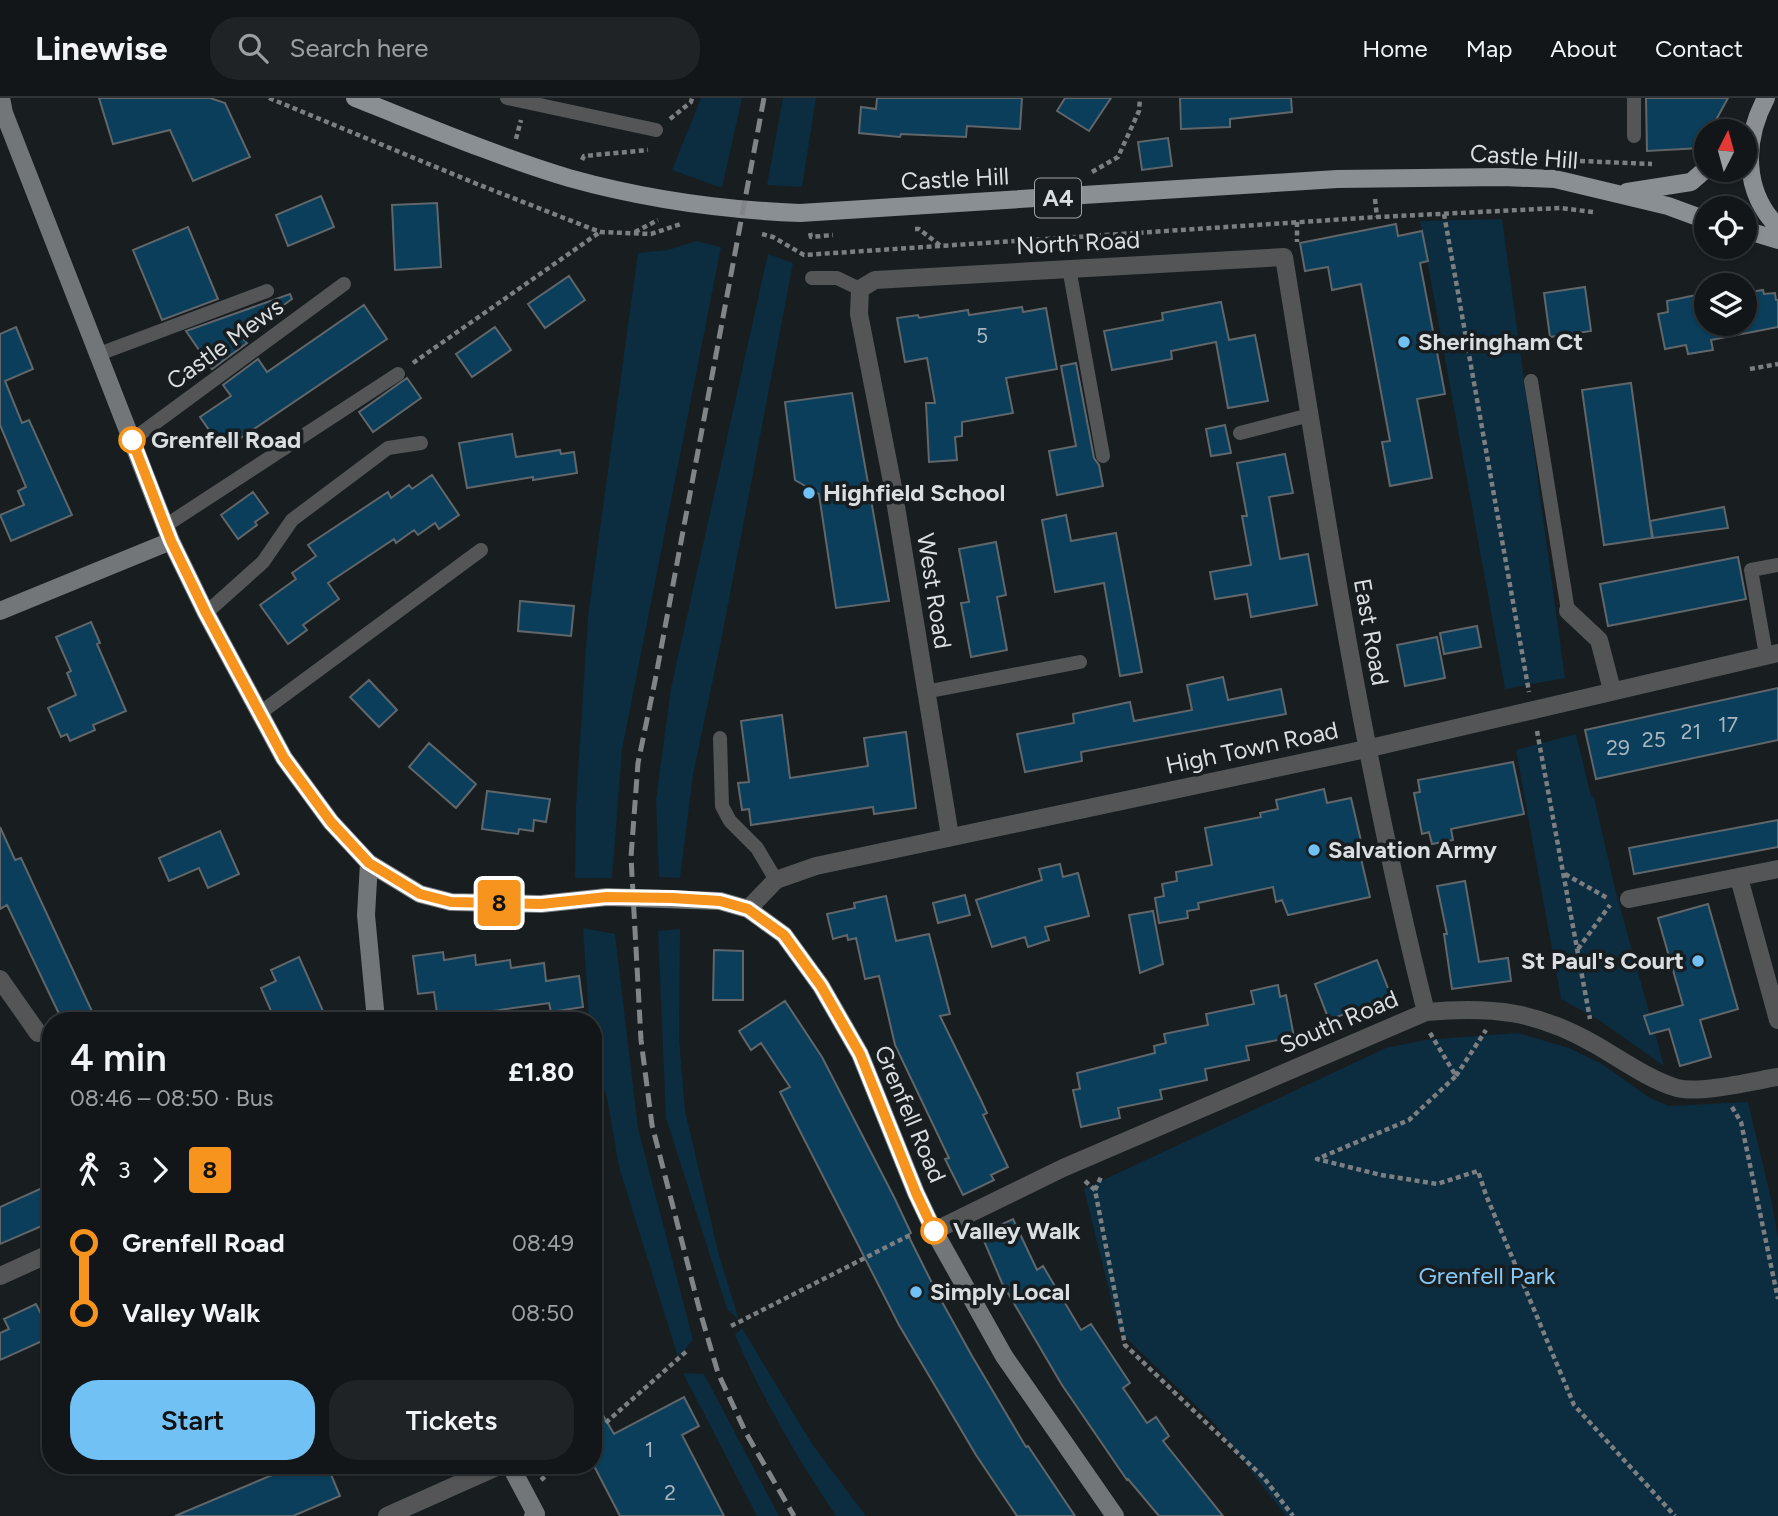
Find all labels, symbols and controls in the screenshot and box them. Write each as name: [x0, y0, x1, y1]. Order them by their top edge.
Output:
search box: [210, 17, 700, 80]
text: Linewise: [35, 29, 168, 68]
icon: search: [234, 29, 272, 67]
text: Search here: [290, 32, 428, 64]
text: Home: [1362, 34, 1428, 63]
text: Map: [1466, 34, 1512, 63]
text: About: [1550, 34, 1617, 63]
text: Contact: [1655, 34, 1743, 63]
north arrow: [1694, 119, 1757, 182]
map controls: [1694, 119, 1757, 336]
street label: Castle Hill: [1469, 138, 1579, 175]
street label: Castle Hill: [900, 161, 1010, 196]
road number: A4: [1035, 178, 1081, 218]
button: locate: [1694, 196, 1757, 259]
street label: North Road: [1015, 225, 1141, 260]
button: layers: [1694, 273, 1757, 336]
street label: Castle Mews: [161, 292, 289, 396]
house number: 5: [976, 323, 988, 348]
place label: Sheringham Ct: [1418, 327, 1583, 356]
marker: Sheringham Ct: [1396, 334, 1412, 350]
place label: Grenfell Road: [151, 425, 301, 454]
marker: Grenfell Road: [119, 427, 145, 453]
place label: Highfield School: [823, 478, 1005, 507]
marker: Highfield School: [801, 485, 817, 501]
street label: West Road: [911, 531, 958, 651]
street label: East Road: [1348, 576, 1395, 688]
house number: 17: [1718, 712, 1738, 737]
street label: High Town Road: [1163, 715, 1341, 780]
house number: 21: [1681, 719, 1701, 744]
house number: 25: [1642, 727, 1666, 752]
house number: 29: [1606, 735, 1630, 760]
place label: Salvation Army: [1328, 835, 1497, 864]
marker: Salvation Army: [1306, 842, 1322, 858]
line badge: 8: [476, 880, 522, 926]
text: 8: [492, 888, 506, 917]
place label: St Paul's Court: [1521, 946, 1684, 975]
marker: St Paul's Court: [1690, 953, 1706, 969]
street label: South Road: [1275, 984, 1402, 1059]
text: 4 min: [70, 1035, 167, 1081]
street label: Grenfell Road: [868, 1041, 952, 1187]
text: £1.80: [508, 1056, 574, 1088]
text: 08:46 – 08:50 · Bus: [70, 1084, 273, 1112]
icon: walk: [70, 1151, 108, 1189]
icon: forward: [141, 1151, 179, 1189]
text: 8: [203, 1155, 217, 1184]
text: 3: [118, 1156, 131, 1184]
place label: Valley Walk: [953, 1216, 1081, 1245]
marker: Valley Walk: [921, 1218, 947, 1244]
text: Grenfell Road: [122, 1227, 285, 1259]
text: 08:49: [512, 1229, 574, 1257]
park label: Grenfell Park: [1419, 1261, 1556, 1290]
place label: Simply Local: [930, 1277, 1070, 1306]
marker: Simply Local: [908, 1284, 924, 1300]
text: Valley Walk: [122, 1297, 260, 1329]
text: 08:50: [511, 1299, 574, 1327]
button: Start: [70, 1380, 315, 1460]
button: Tickets: [329, 1380, 574, 1460]
house number: 1: [645, 1437, 653, 1462]
house number: 2: [664, 1480, 676, 1505]

